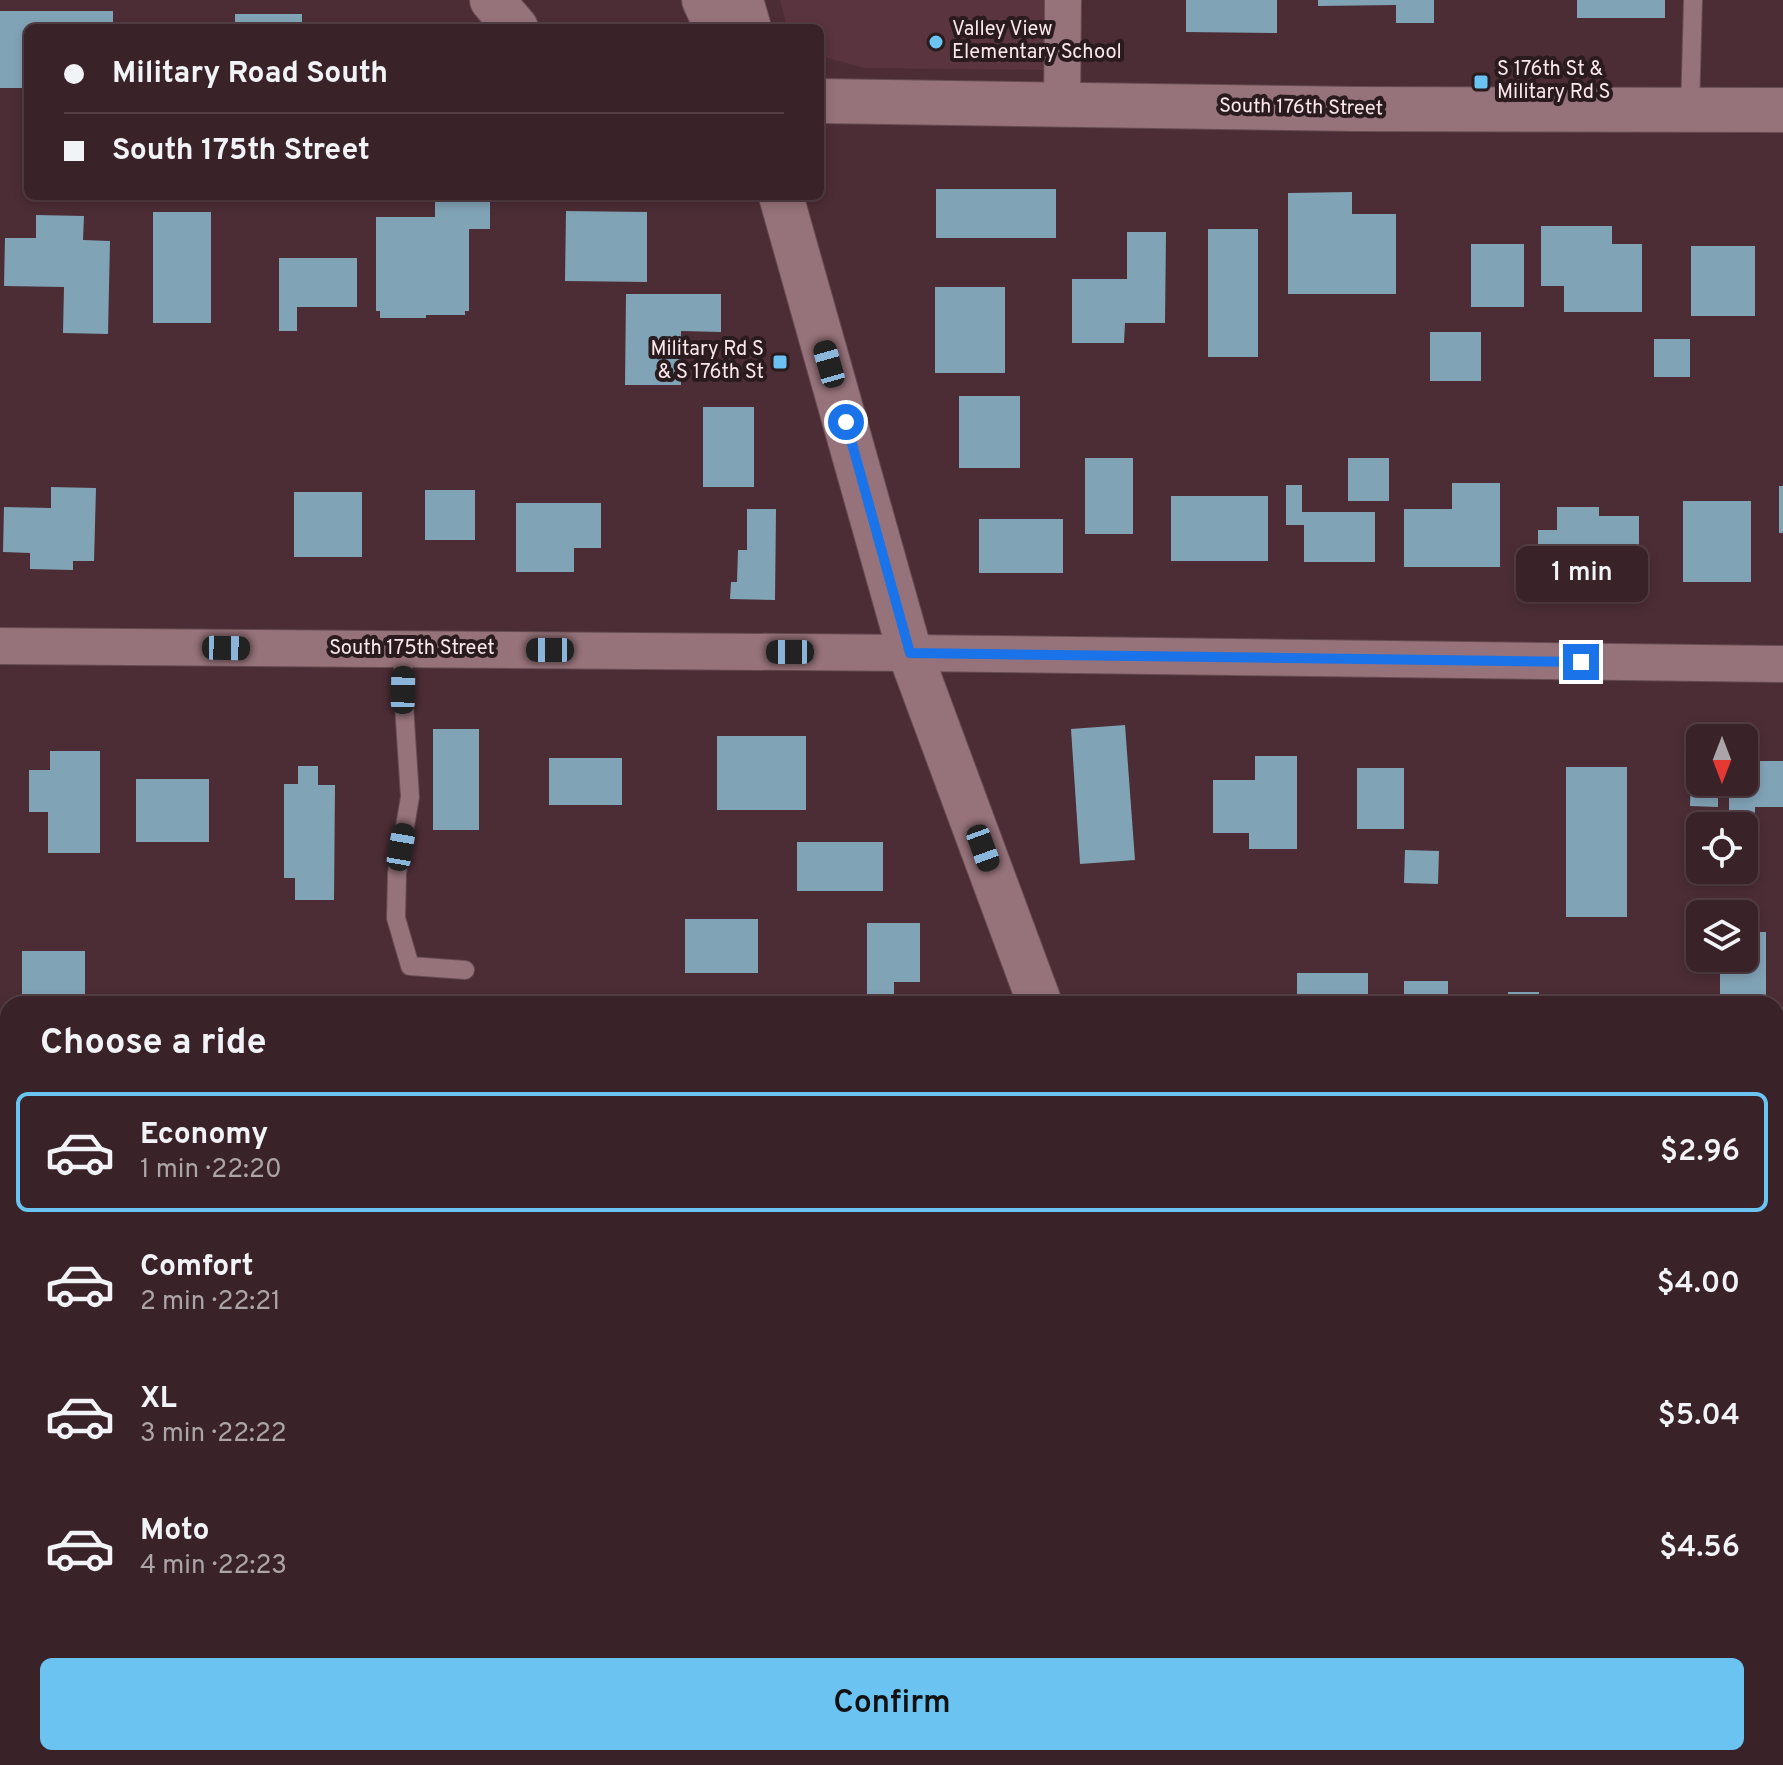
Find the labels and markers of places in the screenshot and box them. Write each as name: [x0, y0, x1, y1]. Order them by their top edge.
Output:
place label: Valley View Elementary School: [952, 17, 1122, 66]
marker: Valley View Elementary School: [927, 33, 945, 51]
place label: S 176th St & Military Rd S: [1497, 57, 1611, 106]
marker: S 176th St & Military Rd S: [1472, 73, 1490, 91]
place label: Military Rd S & S 176th St: [650, 337, 764, 386]
marker: Military Rd S & S 176th St: [771, 353, 789, 371]

